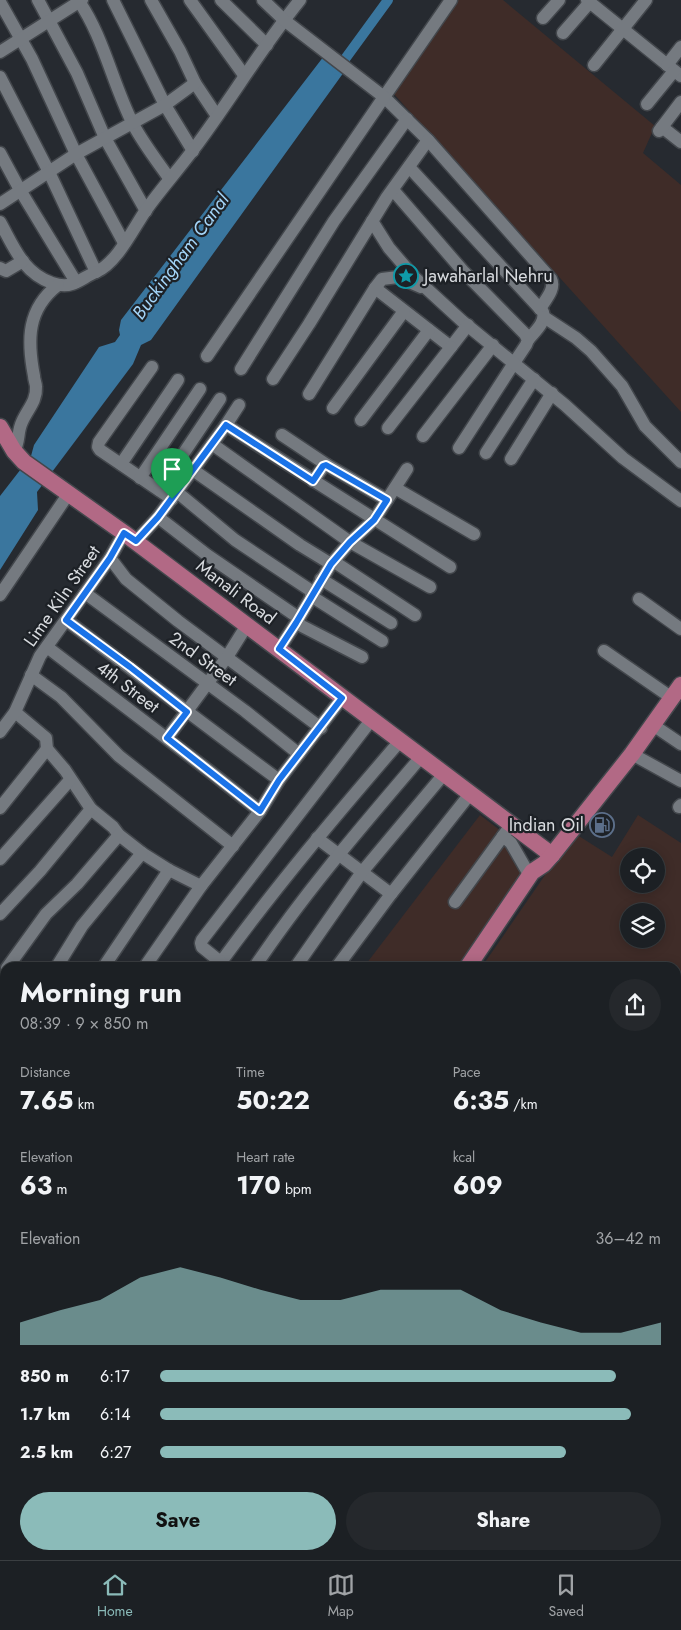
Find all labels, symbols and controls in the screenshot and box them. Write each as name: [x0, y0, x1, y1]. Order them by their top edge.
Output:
water label: Buckingham Canal: [125, 187, 236, 325]
place icon: Jawaharlal Nehru: [393, 263, 419, 289]
place label: Jawaharlal Nehru: [422, 263, 553, 289]
pin: [151, 448, 193, 499]
icon: arrive: [158, 455, 186, 483]
street label: Lime Kiln Street: [17, 540, 107, 652]
street label: Manali Road: [190, 553, 282, 631]
street label: 2nd Street: [164, 625, 243, 693]
street label: 4th Street: [91, 655, 165, 720]
place label: Indian Oil: [509, 812, 584, 838]
fuel station icon: Indian Oil: [589, 812, 615, 838]
map controls: [620, 848, 665, 948]
button: locate: [620, 848, 665, 893]
button: layers: [620, 903, 665, 948]
text: Morning run: [20, 972, 182, 1013]
button: share: [609, 979, 661, 1031]
text: 08:39 · 9 × 850 m: [20, 1012, 148, 1035]
text: Distance: [20, 1062, 70, 1082]
text: Time: [236, 1062, 265, 1082]
text: Pace: [453, 1062, 481, 1082]
text: 7.65: [20, 1082, 73, 1118]
text: 50:22: [236, 1082, 310, 1118]
text: 6:35: [453, 1082, 509, 1118]
text: km: [73, 1094, 95, 1114]
text: /km: [509, 1094, 538, 1114]
text: Elevation: [20, 1147, 73, 1167]
text: Heart rate: [236, 1147, 295, 1167]
text: kcal: [453, 1147, 475, 1167]
text: 63: [20, 1167, 52, 1203]
text: 170: [236, 1167, 281, 1203]
text: 609: [453, 1167, 503, 1203]
text: m: [52, 1179, 67, 1199]
text: bpm: [281, 1179, 312, 1199]
text: Elevation: [20, 1227, 80, 1250]
text: 36–42 m: [595, 1227, 661, 1250]
text: 850 m: [20, 1365, 69, 1388]
text: 6:17: [100, 1365, 130, 1388]
text: 1.7 km: [20, 1403, 70, 1426]
text: 6:14: [100, 1403, 131, 1426]
text: 2.5 km: [20, 1441, 73, 1464]
text: 6:27: [100, 1441, 132, 1464]
button: Save: [20, 1492, 336, 1550]
button: Share: [346, 1492, 661, 1550]
tab: Home: [97, 1571, 133, 1621]
tab: Map: [327, 1571, 355, 1621]
tab: Saved: [549, 1571, 584, 1621]

